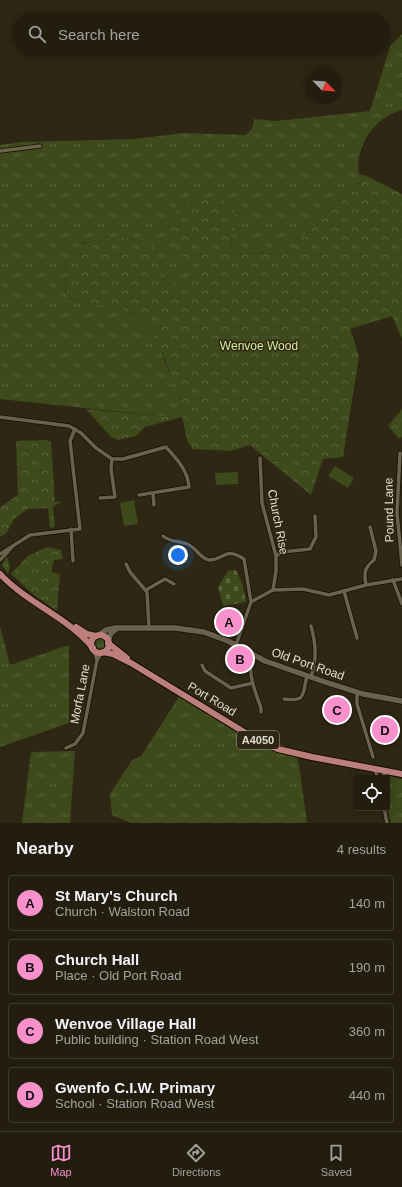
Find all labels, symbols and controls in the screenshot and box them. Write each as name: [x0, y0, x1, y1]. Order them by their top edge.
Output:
search box: [12, 12, 390, 56]
icon: search: [26, 23, 48, 45]
text: Search here: [58, 26, 140, 43]
north arrow: [306, 68, 342, 104]
park label: Wenvoe Wood: [220, 339, 298, 353]
street label: Pound Lane: [381, 477, 397, 542]
street label: Church Rise: [265, 488, 291, 556]
your location: [168, 545, 188, 565]
pin: A: [216, 607, 242, 637]
pin: B: [227, 644, 253, 674]
street label: Old Port Road: [270, 645, 346, 683]
street label: Morfa Lane: [67, 663, 93, 725]
street label: Port Road: [185, 679, 239, 719]
pin: C: [324, 695, 350, 725]
pin: D: [372, 715, 398, 745]
road number: A4050: [237, 731, 279, 749]
map controls: [354, 775, 390, 811]
button: locate: [354, 775, 390, 811]
text: Nearby: [16, 839, 74, 858]
text: 4 results: [337, 842, 386, 857]
text: St Mary's Church: [55, 887, 178, 904]
text: A: [25, 896, 35, 911]
text: 140 m: [349, 896, 385, 911]
text: Church · Walston Road: [55, 904, 190, 919]
text: Church Hall: [55, 951, 139, 968]
text: B: [25, 960, 35, 975]
text: 190 m: [349, 960, 385, 975]
text: Place · Old Port Road: [55, 968, 181, 983]
text: Wenvoe Village Hall: [55, 1015, 196, 1032]
text: C: [25, 1024, 35, 1039]
text: 360 m: [349, 1024, 385, 1039]
text: Public building · Station Road West: [55, 1032, 259, 1047]
text: Gwenfo C.I.W. Primary: [55, 1079, 215, 1096]
text: D: [25, 1088, 35, 1103]
text: 440 m: [349, 1088, 385, 1103]
text: School · Station Road West: [55, 1096, 214, 1111]
tab: Map: [50, 1142, 72, 1178]
tab: Directions: [172, 1142, 221, 1178]
tab: Saved: [321, 1142, 352, 1178]

